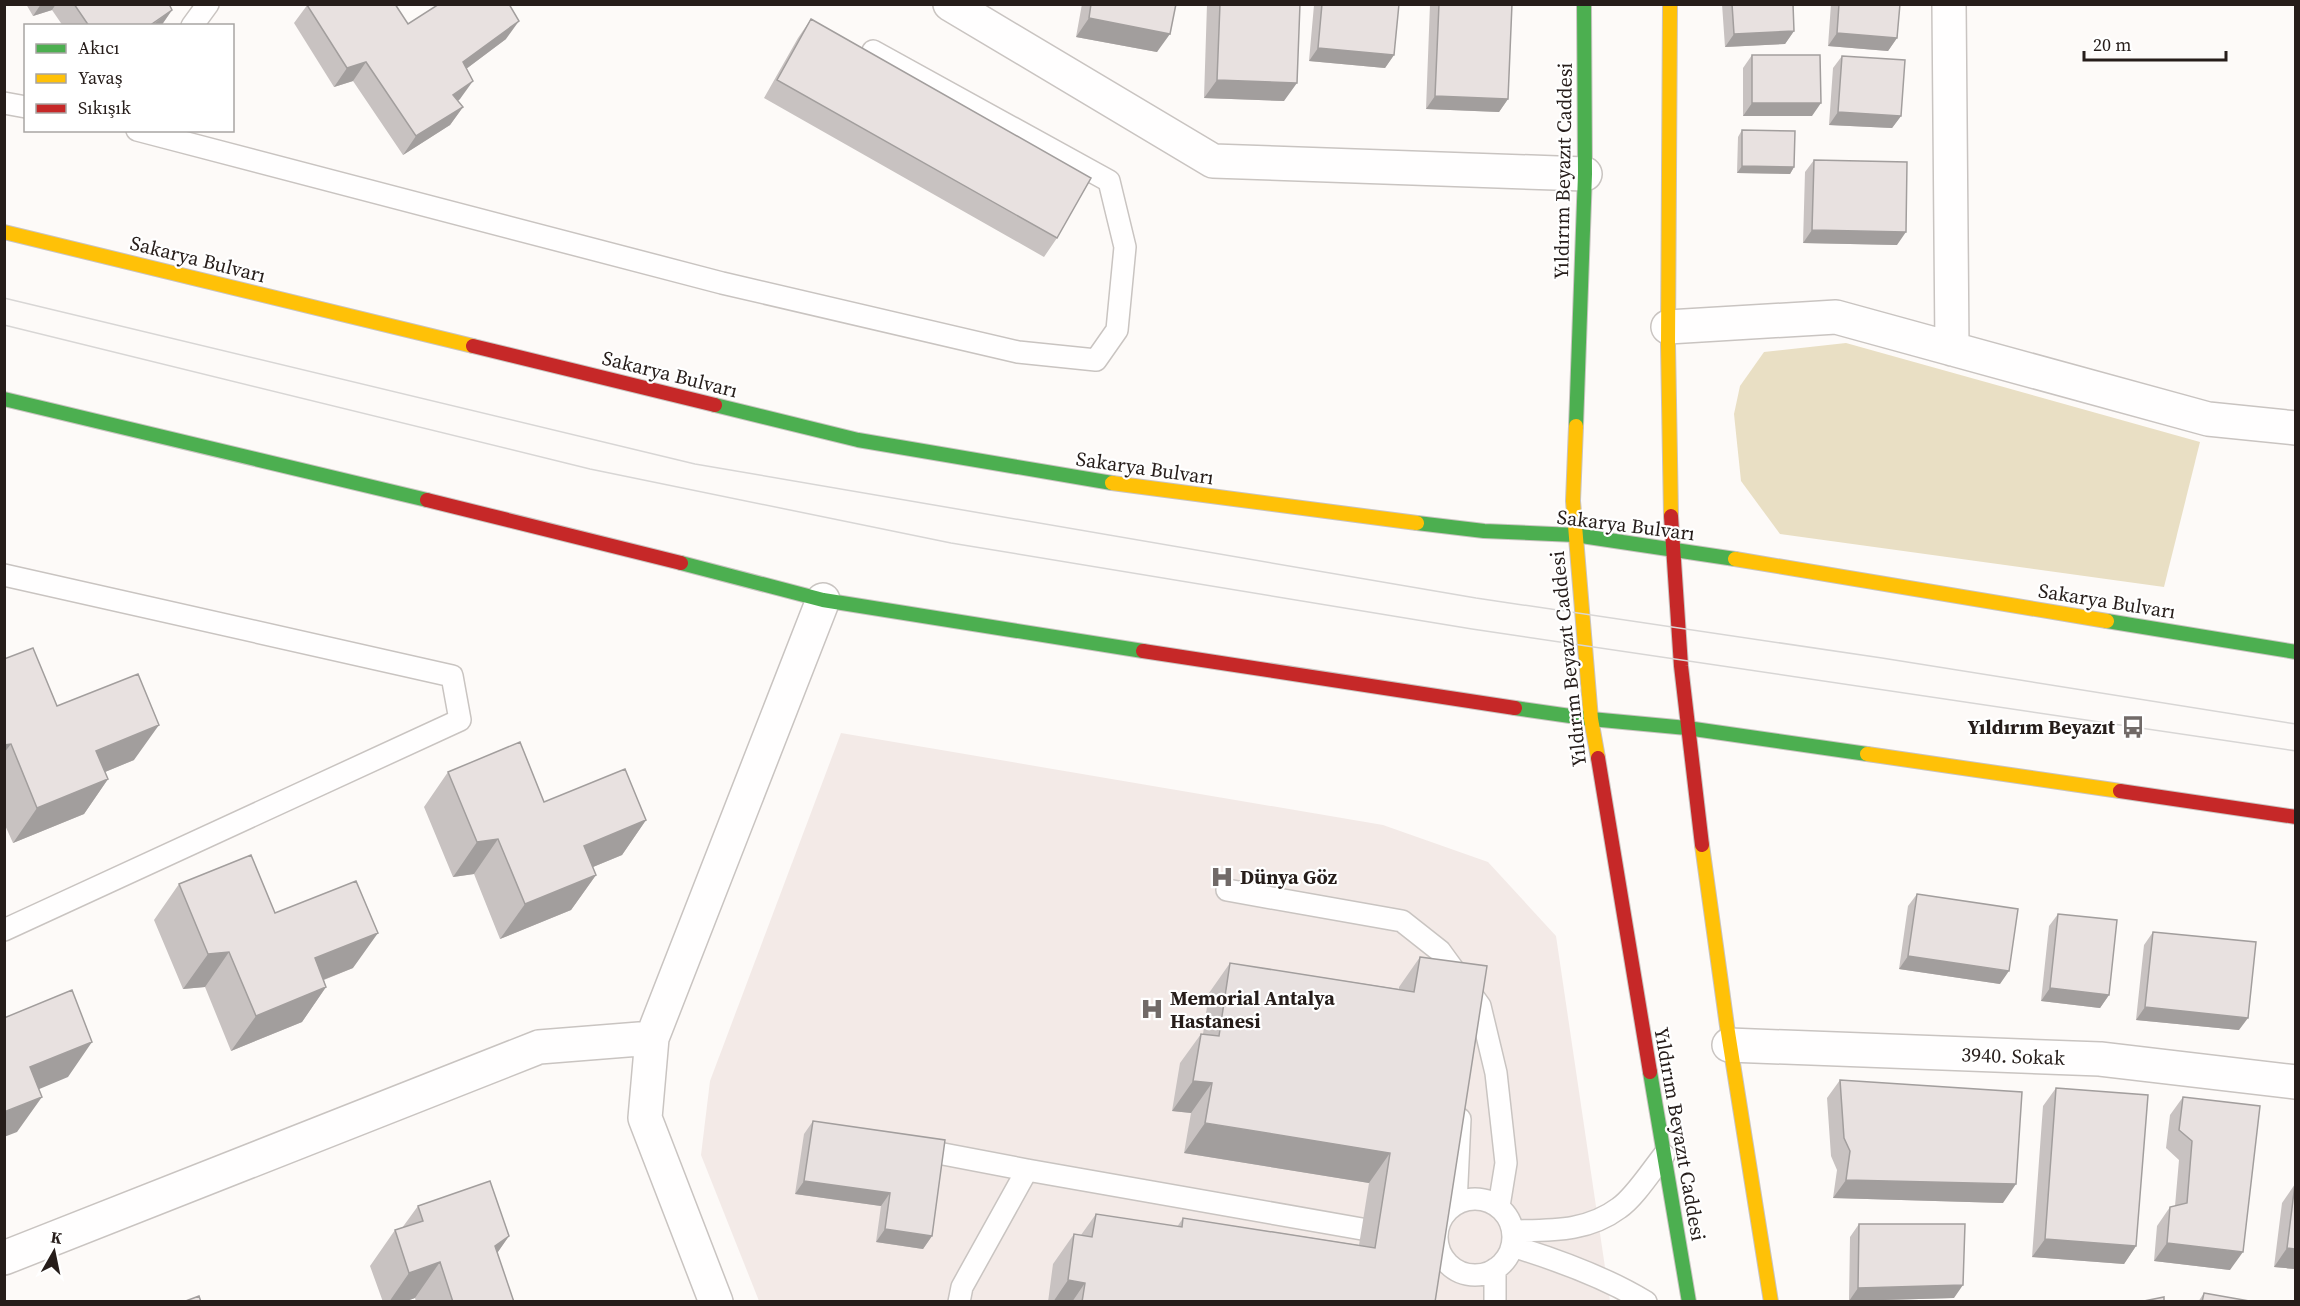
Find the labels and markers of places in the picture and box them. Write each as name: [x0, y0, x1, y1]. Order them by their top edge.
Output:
place label: Yıldırım Beyazıt: [1968, 713, 2116, 741]
bus stop icon: Yıldırım Beyazıt: [2120, 714, 2146, 740]
place label: Dünya Göz: [1240, 863, 1337, 891]
hospital icon: Dünya Göz: [1209, 864, 1235, 890]
place label: Memorial Antalya Hastanesi: [1170, 984, 1335, 1035]
hospital icon: Memorial Antalya Hastanesi: [1139, 996, 1165, 1022]

